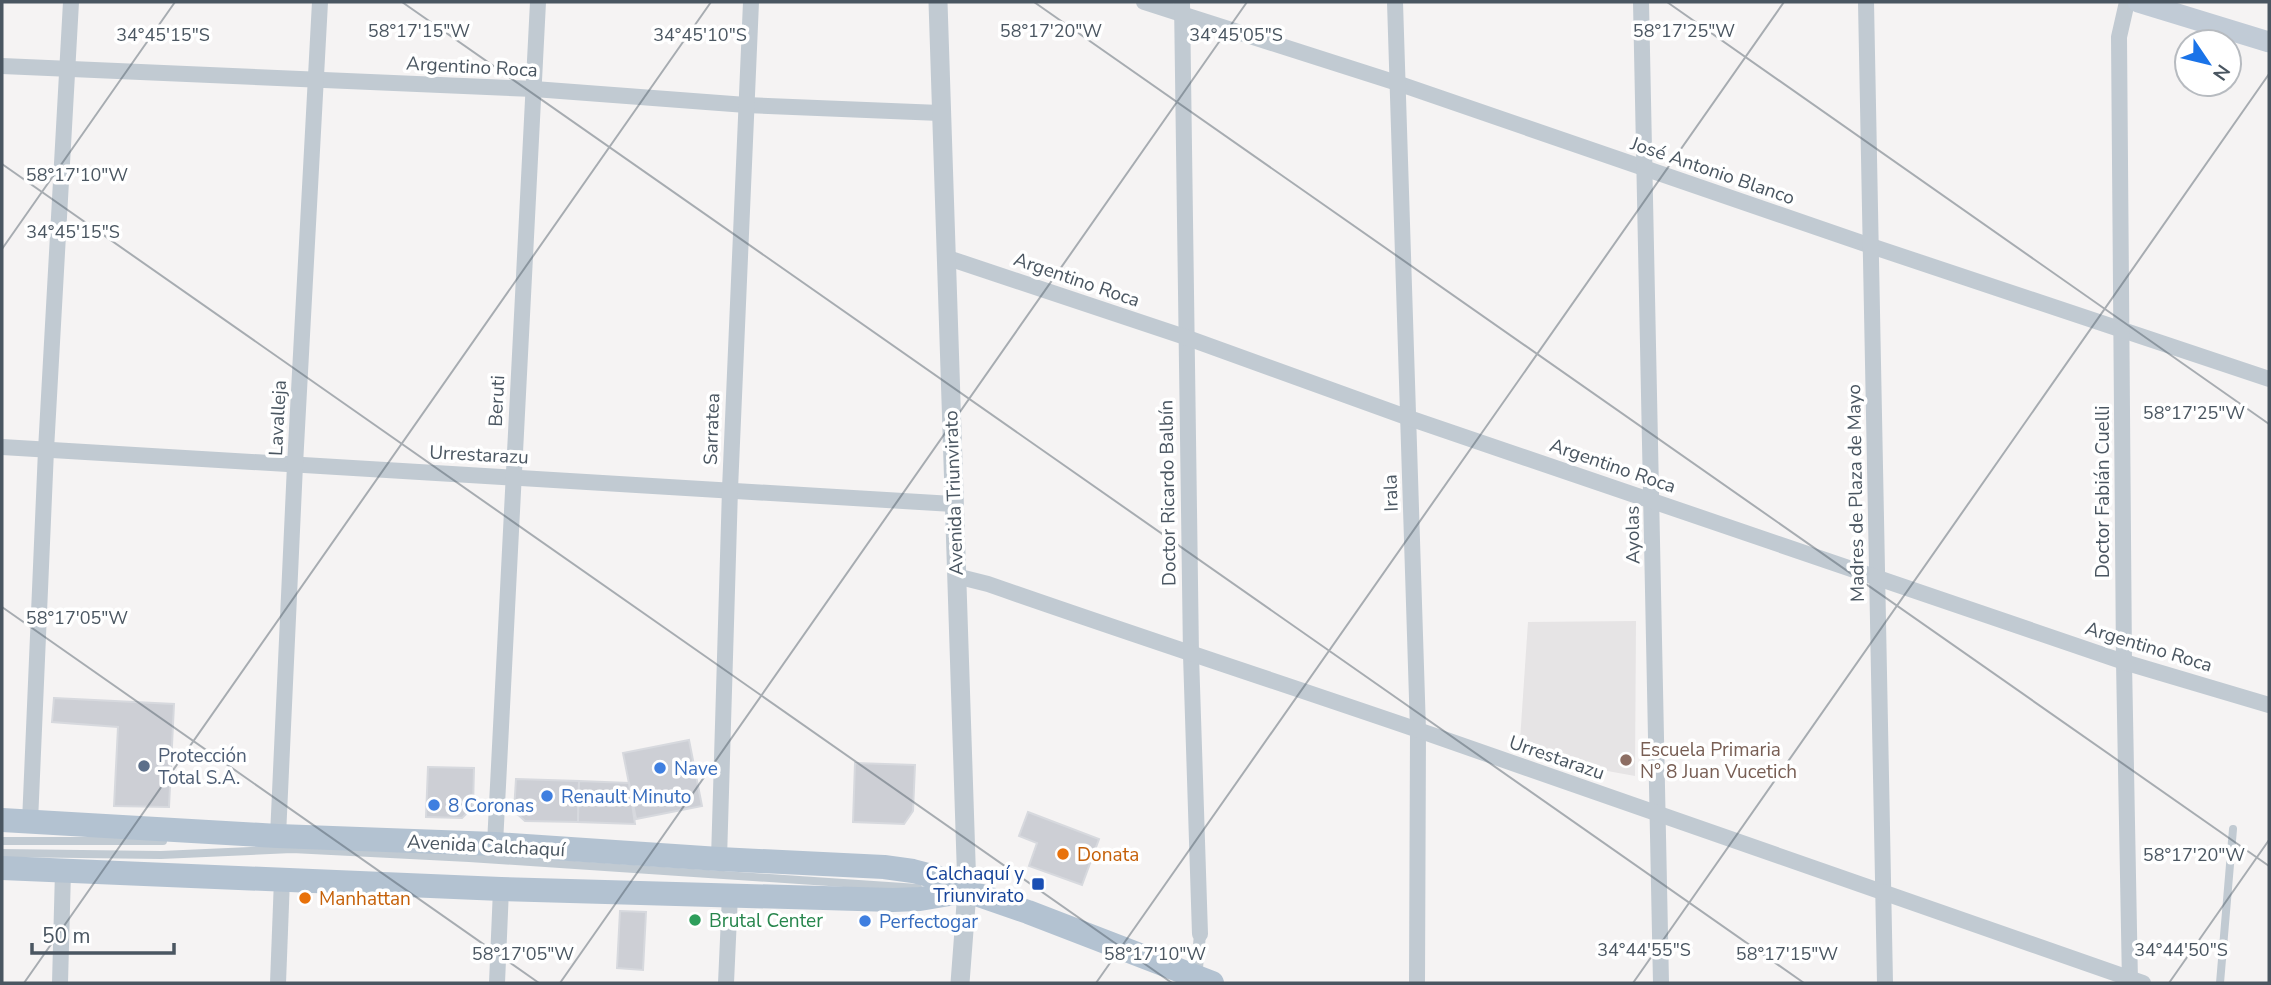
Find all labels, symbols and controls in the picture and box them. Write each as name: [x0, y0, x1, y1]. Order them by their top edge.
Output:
text: 58°17'15"W: [368, 19, 470, 43]
text: 58°17'20"W: [1000, 19, 1102, 43]
text: 58°17'25"W: [1633, 19, 1735, 43]
text: 34°45'15"S: [116, 23, 210, 47]
text: 34°45'10"S: [653, 23, 747, 47]
text: 34°45'05"S: [1189, 23, 1283, 47]
north arrow: [2173, 28, 2243, 98]
street label: Argentino Roca: [405, 51, 538, 83]
text: N: [2206, 59, 2236, 85]
street label: José Antonio Blanco: [1626, 130, 1798, 211]
text: 58°17'10"W: [26, 163, 128, 187]
text: 34°45'15"S: [26, 220, 120, 244]
street label: Argentino Roca: [1010, 246, 1143, 314]
street label: Beruti: [483, 375, 511, 427]
street label: Lavalleja: [263, 380, 293, 457]
street label: Madres de Plaza de Mayo: [1841, 384, 1871, 602]
street label: Sarratea: [698, 393, 726, 466]
street label: Doctor Ricardo Balbín: [1153, 400, 1183, 586]
text: 58°17'25"W: [2143, 401, 2245, 425]
street label: Doctor Fabián Cuelli: [2090, 406, 2116, 578]
street label: Avenida Triunvirato: [938, 410, 970, 576]
street label: Argentino Roca: [1546, 432, 1679, 500]
street label: Urrestarazu: [429, 439, 529, 471]
street label: Irala: [1377, 474, 1405, 512]
street label: Ayolas: [1619, 506, 1647, 564]
text: 58°17'05"W: [26, 606, 128, 630]
street label: Argentino Roca: [2082, 615, 2215, 679]
street label: Urrestarazu: [1505, 729, 1608, 786]
place label: Escuela Primaria N° 8 Juan Vucetich: [1640, 737, 1797, 785]
place label: Protección Total S.A.: [158, 743, 247, 791]
marker: Escuela Primaria N° 8 Juan Vucetich: [1618, 752, 1634, 768]
place label: Nave: [674, 756, 718, 782]
marker: Protección Total S.A.: [136, 758, 152, 774]
marker: Nave: [652, 760, 668, 776]
place label: Renault Minuto: [561, 784, 691, 810]
marker: Renault Minuto: [539, 788, 555, 804]
place label: 8 Coronas: [448, 793, 534, 819]
marker: 8 Coronas: [426, 797, 442, 813]
street label: Avenida Calchaquí: [406, 829, 567, 863]
place label: Donata: [1077, 842, 1139, 868]
text: 58°17'20"W: [2143, 843, 2245, 867]
marker: Donata: [1055, 846, 1071, 862]
place label: Calchaquí y Triunvirato: [925, 861, 1024, 909]
marker: Calchaquí y Triunvirato: [1030, 876, 1046, 892]
place label: Manhattan: [319, 886, 411, 912]
marker: Manhattan: [297, 890, 313, 906]
place label: Brutal Center: [709, 908, 823, 934]
place label: Perfectogar: [879, 909, 978, 935]
scale bar: [32, 912, 173, 956]
marker: Brutal Center: [687, 912, 703, 928]
marker: Perfectogar: [857, 913, 873, 929]
text: 50 m: [42, 922, 91, 950]
text: 34°44'55"S: [1597, 938, 1691, 962]
text: 34°44'50"S: [2134, 938, 2228, 962]
text: 58°17'05"W: [472, 942, 574, 966]
text: 58°17'10"W: [1104, 942, 1206, 966]
text: 58°17'15"W: [1736, 942, 1838, 966]

